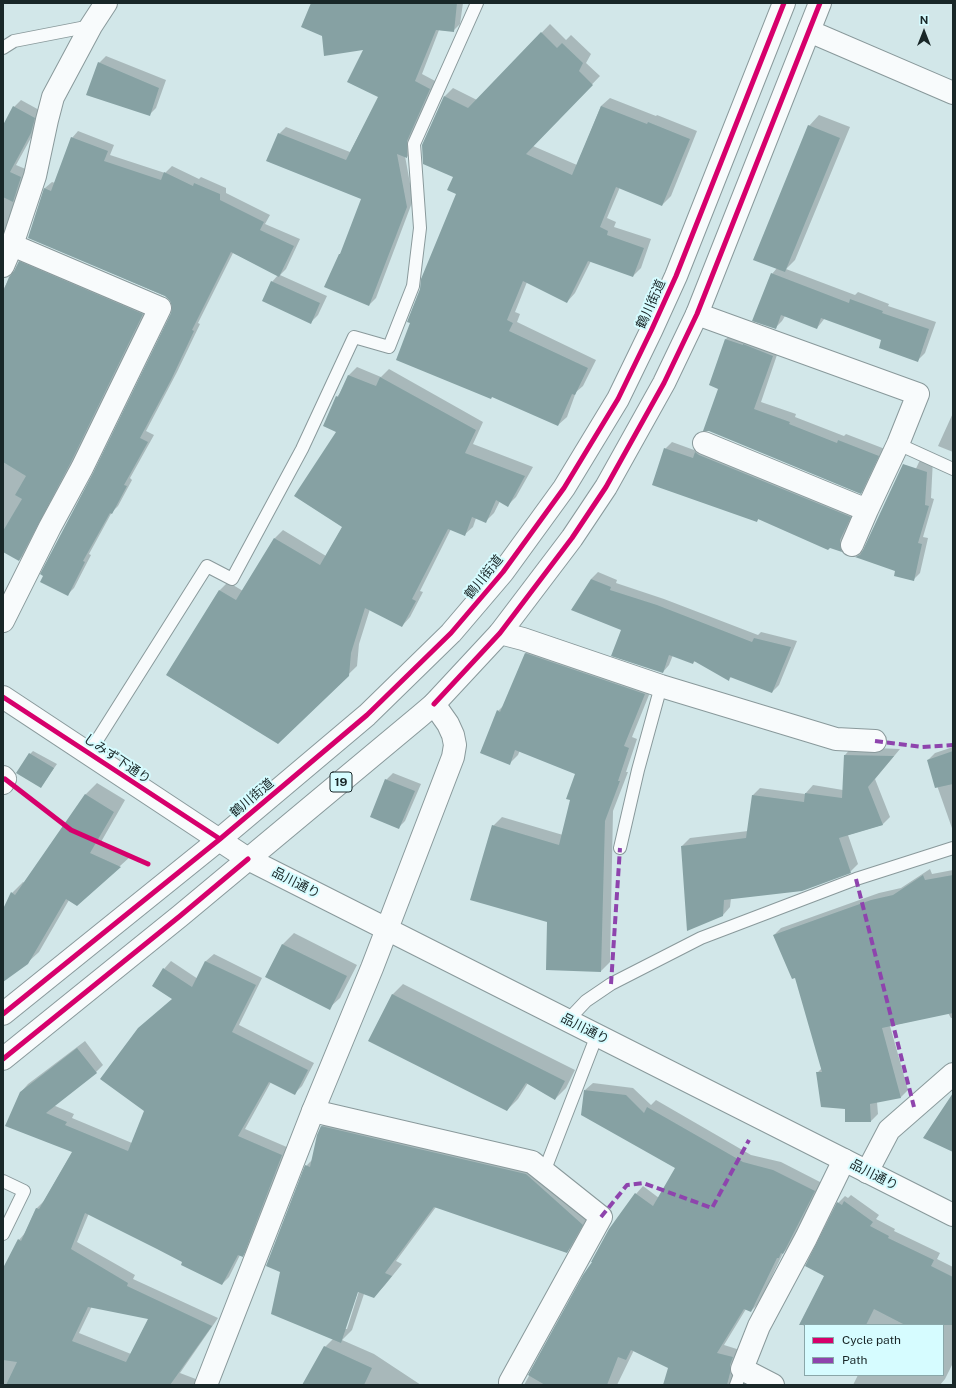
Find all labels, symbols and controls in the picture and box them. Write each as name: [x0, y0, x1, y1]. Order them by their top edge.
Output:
north arrow: [904, 12, 944, 52]
text: N: [920, 14, 928, 26]
street label: 鶴川街道: [633, 277, 669, 331]
street label: 鶴川街道: [462, 552, 506, 602]
street label: しみず下通り: [80, 731, 154, 787]
road number: 19: [330, 772, 352, 792]
street label: 鶴川街道: [227, 775, 277, 821]
street label: 品川通り: [269, 864, 323, 902]
street label: 品川通り: [558, 1010, 612, 1048]
street label: 品川通り: [847, 1156, 901, 1194]
legend: [804, 1324, 944, 1376]
text: Cycle path: [842, 1333, 901, 1347]
text: Path: [842, 1353, 868, 1367]

